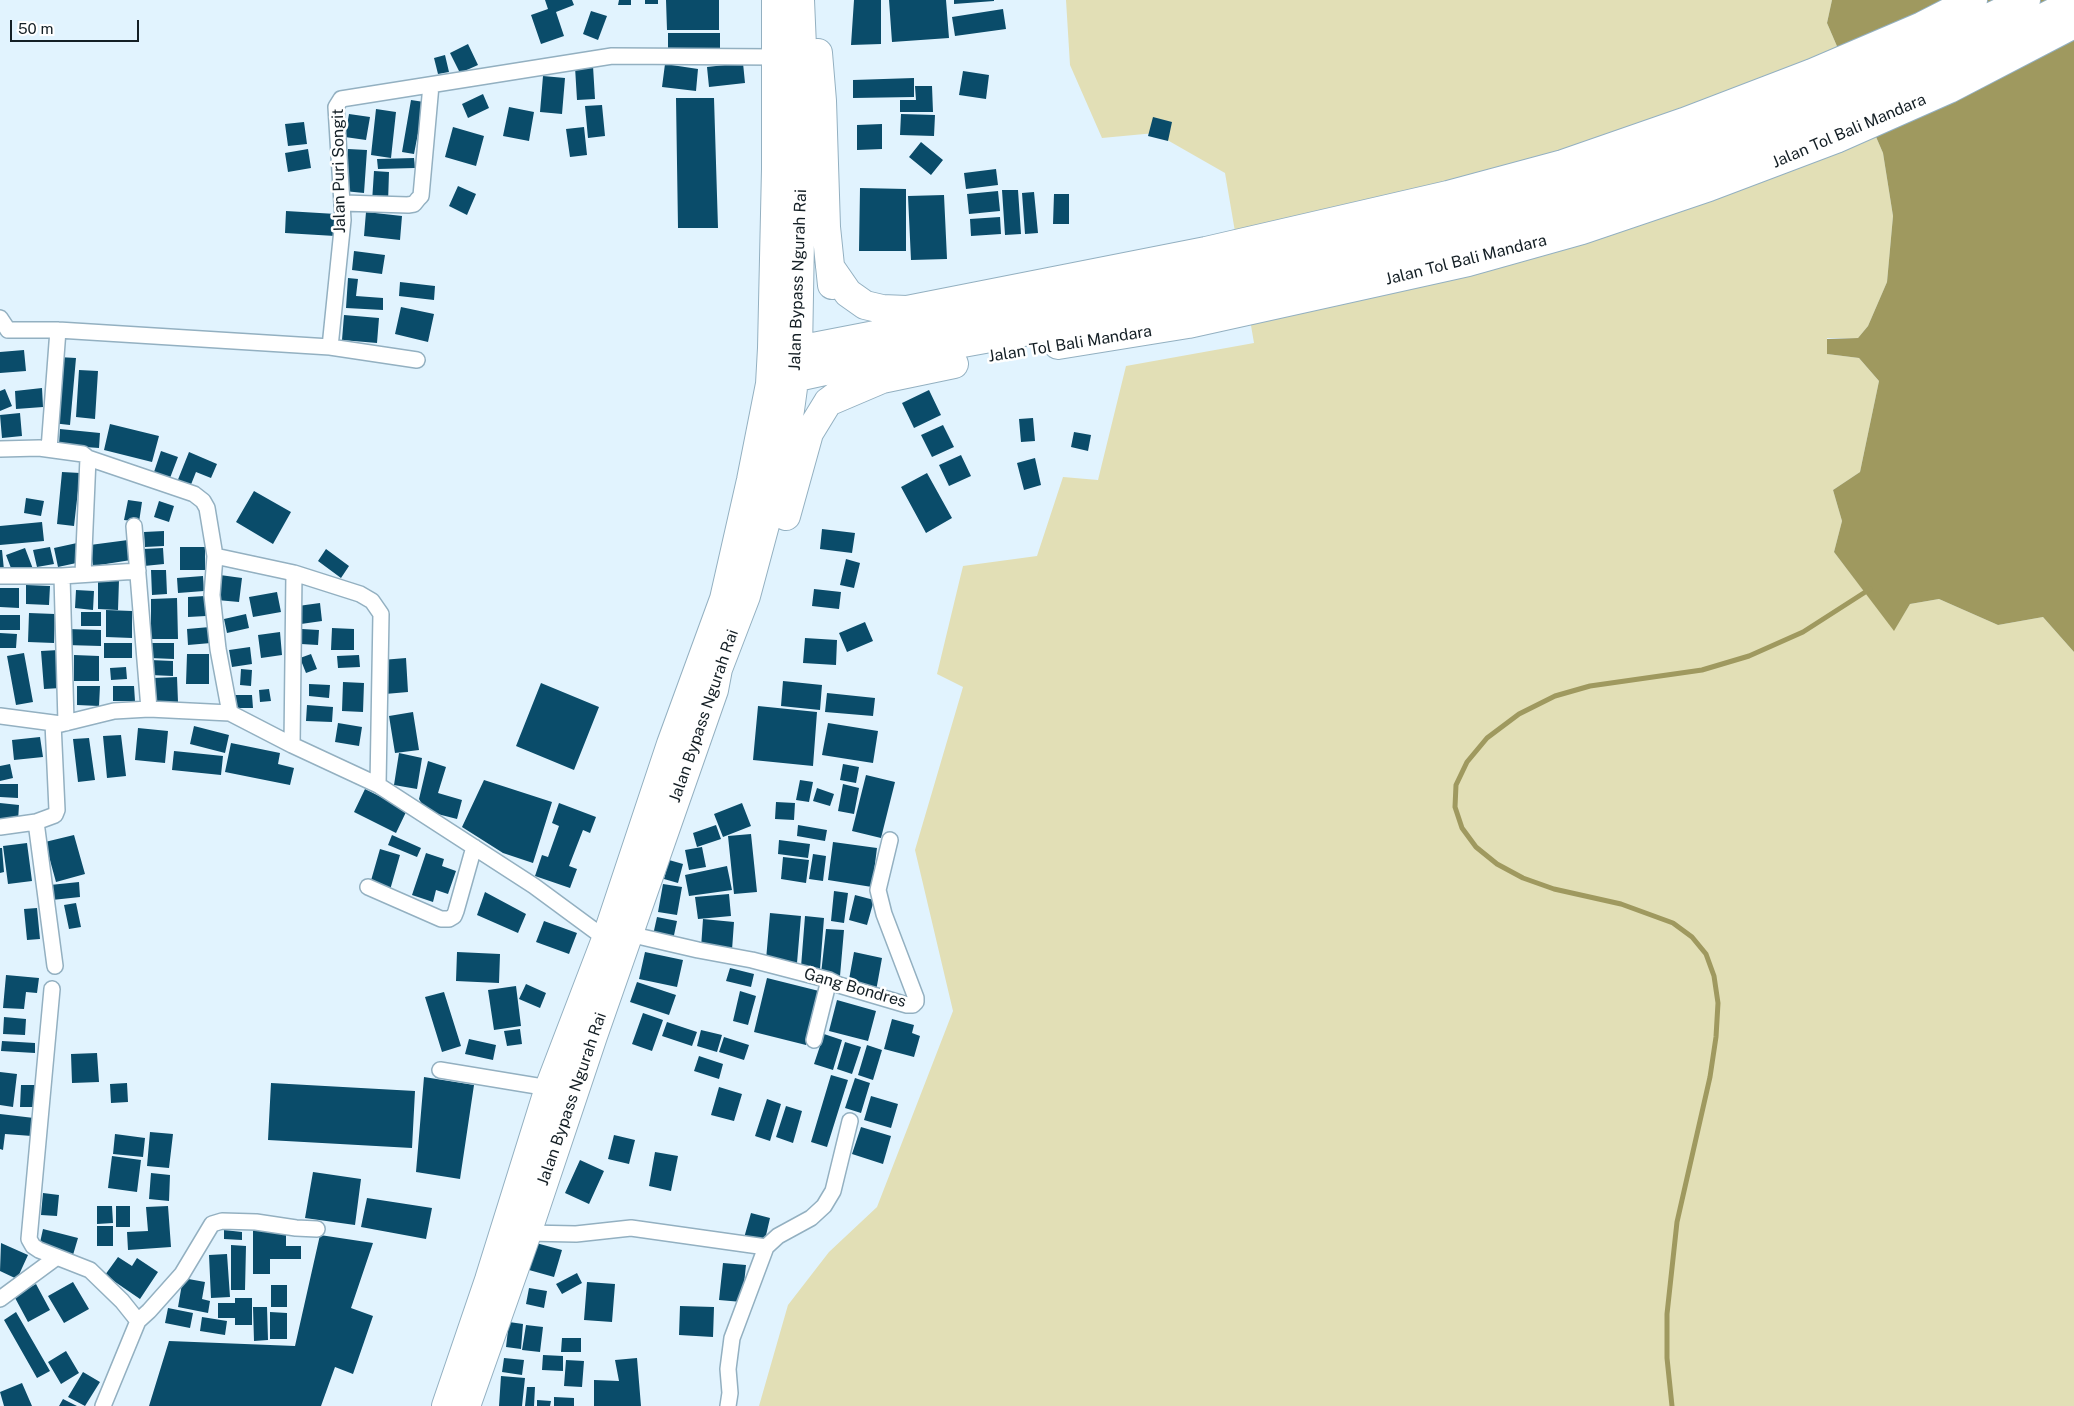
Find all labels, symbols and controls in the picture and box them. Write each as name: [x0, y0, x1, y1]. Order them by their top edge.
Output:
scale bar: [12, 10, 141, 42]
text: 50 m: [18, 20, 53, 37]
street label: Jalan Tol Bali Mandara: [1769, 90, 1929, 172]
street label: Jalan Puri Songit: [328, 109, 350, 233]
street label: Jalan Bypass Ngurah Rai: [785, 189, 811, 371]
street label: Jalan Tol Bali Mandara: [1383, 231, 1549, 289]
street label: Jalan Tol Bali Mandara: [987, 322, 1153, 366]
street label: Jalan Bypass Ngurah Rai: [665, 627, 743, 805]
street label: Gang Bondres: [802, 964, 908, 1012]
street label: Jalan Bypass Ngurah Rai: [533, 1010, 611, 1188]

